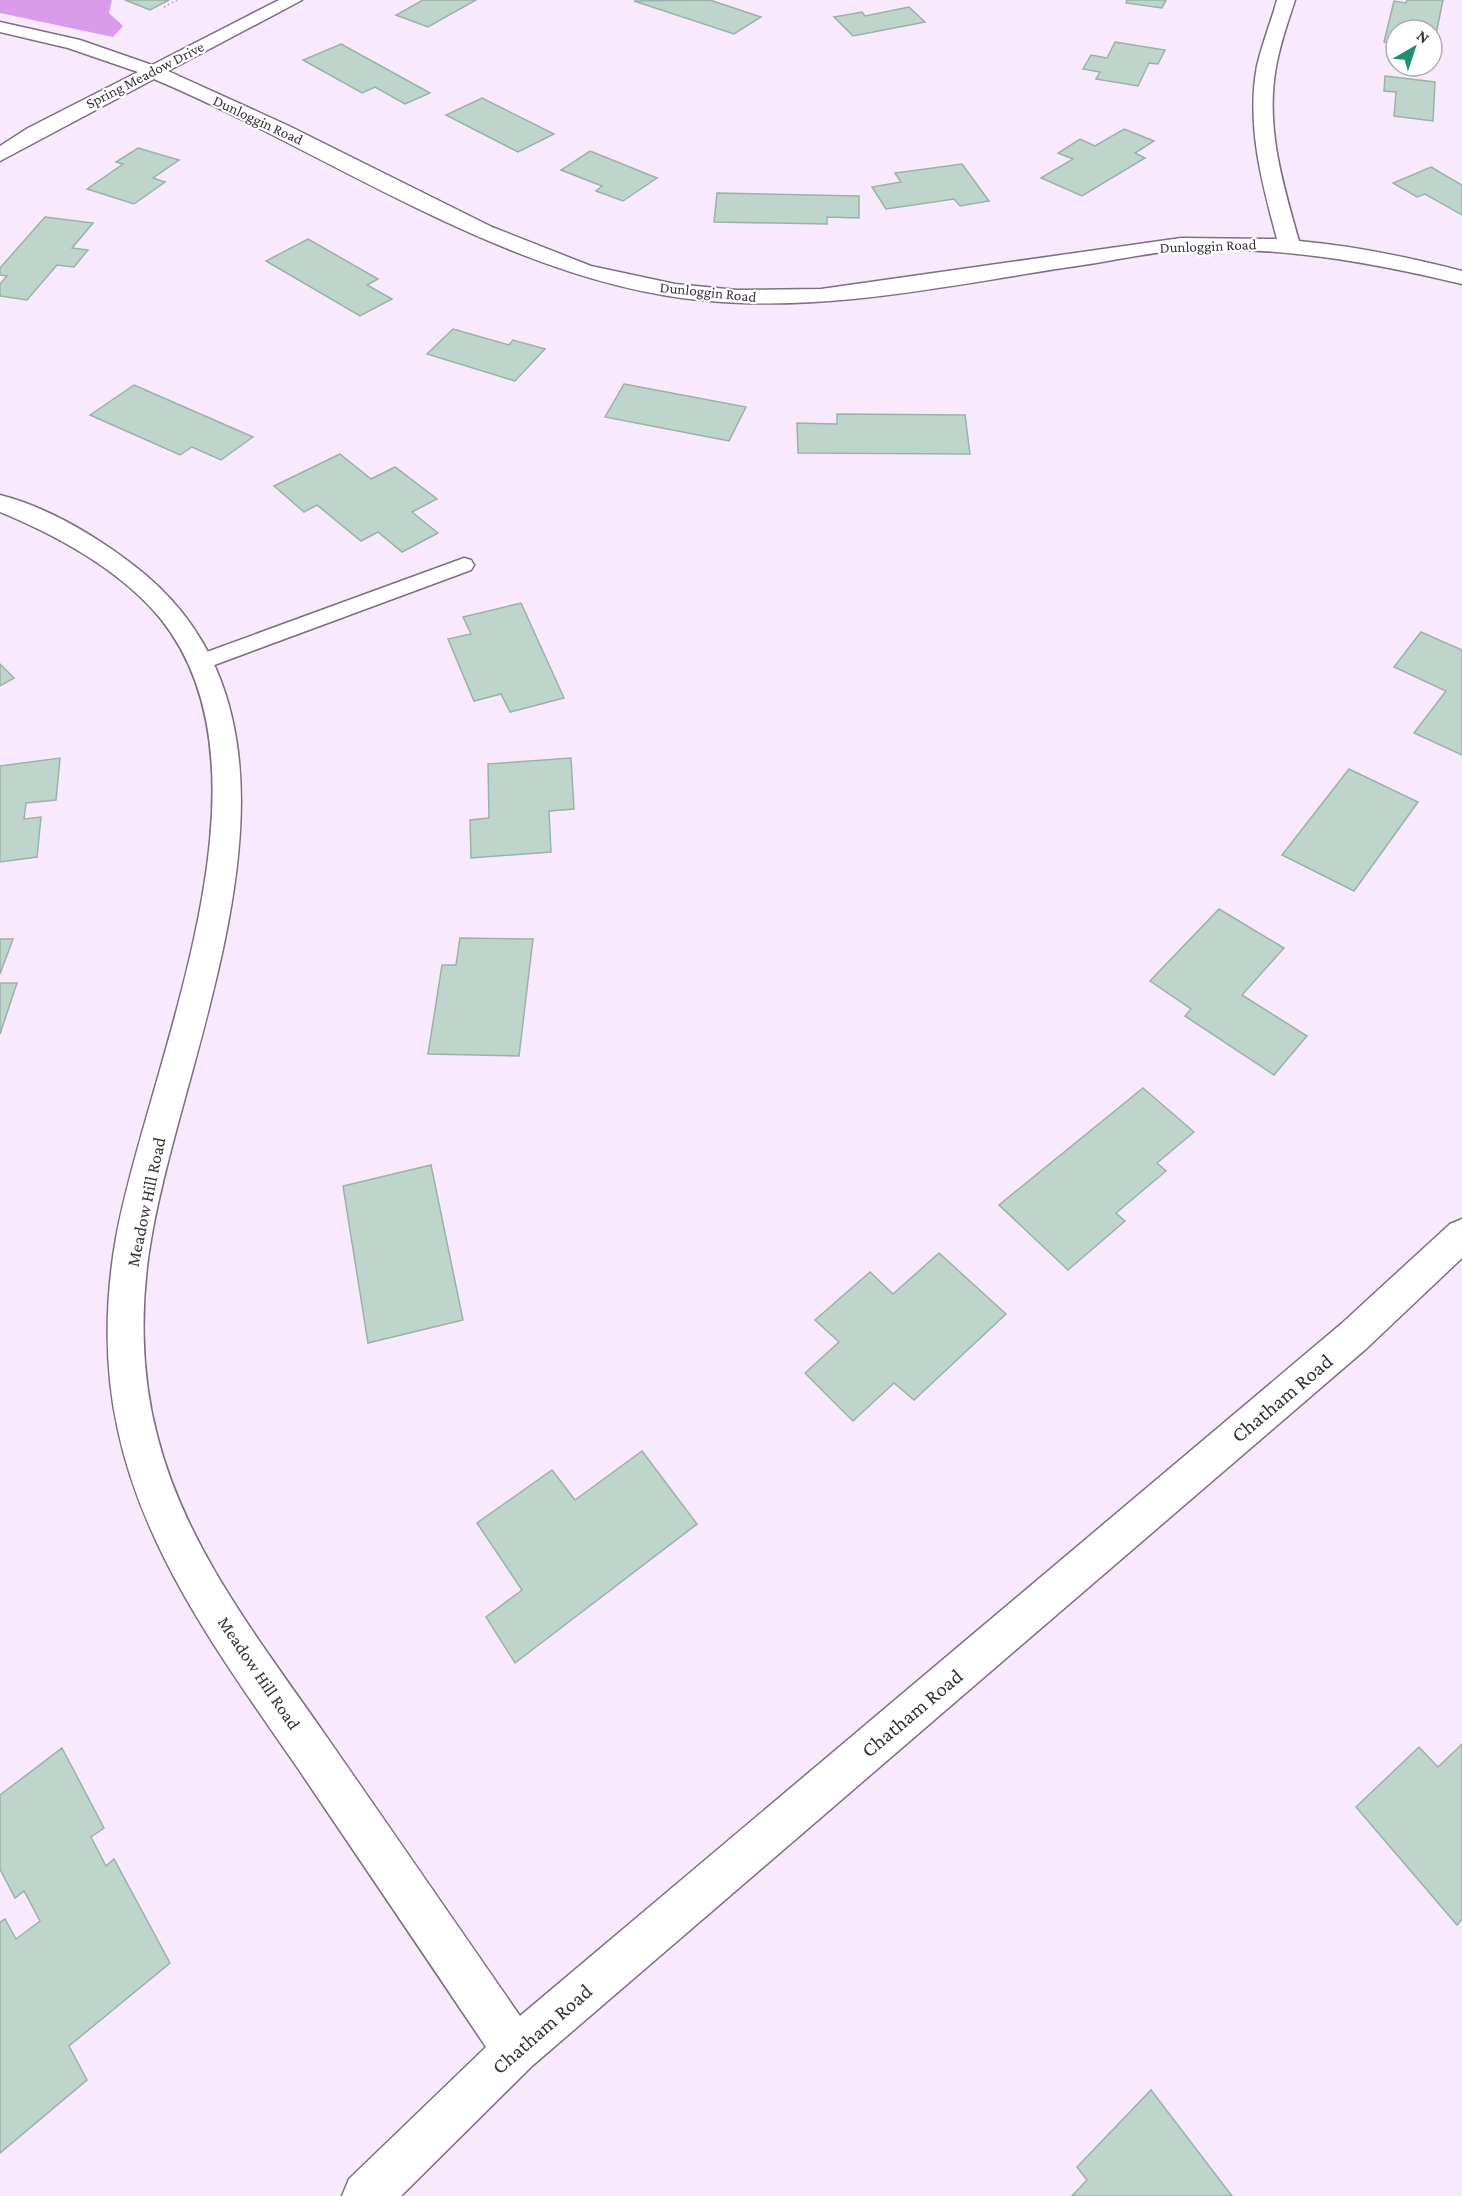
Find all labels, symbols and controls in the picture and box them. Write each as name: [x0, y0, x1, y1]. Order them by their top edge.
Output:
north arrow: [1384, 18, 1444, 78]
text: N: [1414, 27, 1433, 47]
street label: Spring Meadow Drive: [83, 38, 207, 113]
street label: Dunloggin Road: [210, 92, 305, 149]
street label: Dunloggin Road: [1159, 236, 1257, 257]
street label: Dunloggin Road: [659, 279, 757, 306]
street label: Meadow Hill Road: [122, 1135, 170, 1269]
street label: Chatham Road: [1227, 1349, 1337, 1447]
street label: Meadow Hill Road: [214, 1613, 304, 1734]
street label: Chatham Road: [857, 1664, 967, 1762]
street label: Chatham Road: [487, 1979, 597, 2079]

